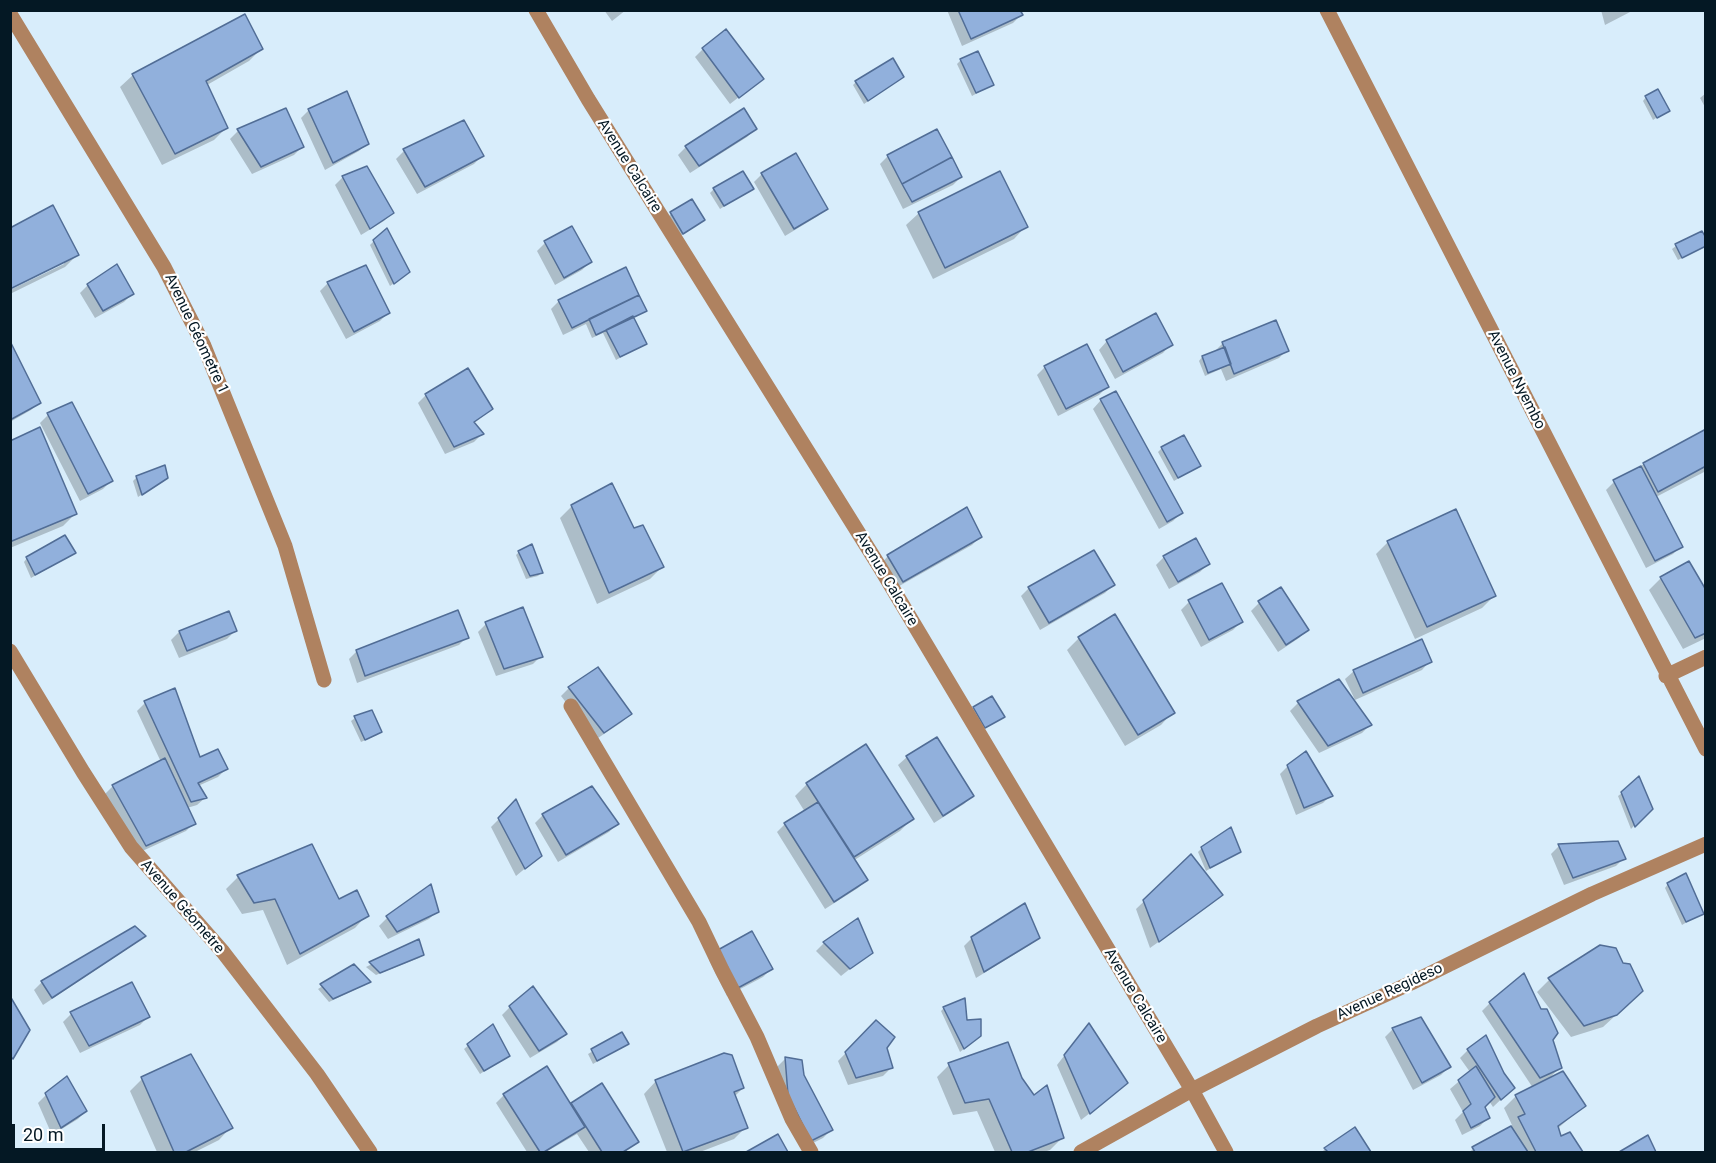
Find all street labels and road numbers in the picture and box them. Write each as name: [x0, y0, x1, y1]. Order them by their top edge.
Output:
street label: Avenue Calcaire: [593, 116, 665, 216]
street label: Avenue Géometre 1: [160, 271, 232, 397]
street label: Avenue Nyembo: [1483, 328, 1549, 432]
street label: Avenue Calcaire: [851, 529, 921, 629]
street label: Avenue Géometre: [136, 856, 228, 958]
street label: Avenue Calcaire: [1100, 946, 1170, 1046]
street label: Avenue Regideso: [1334, 960, 1446, 1024]

